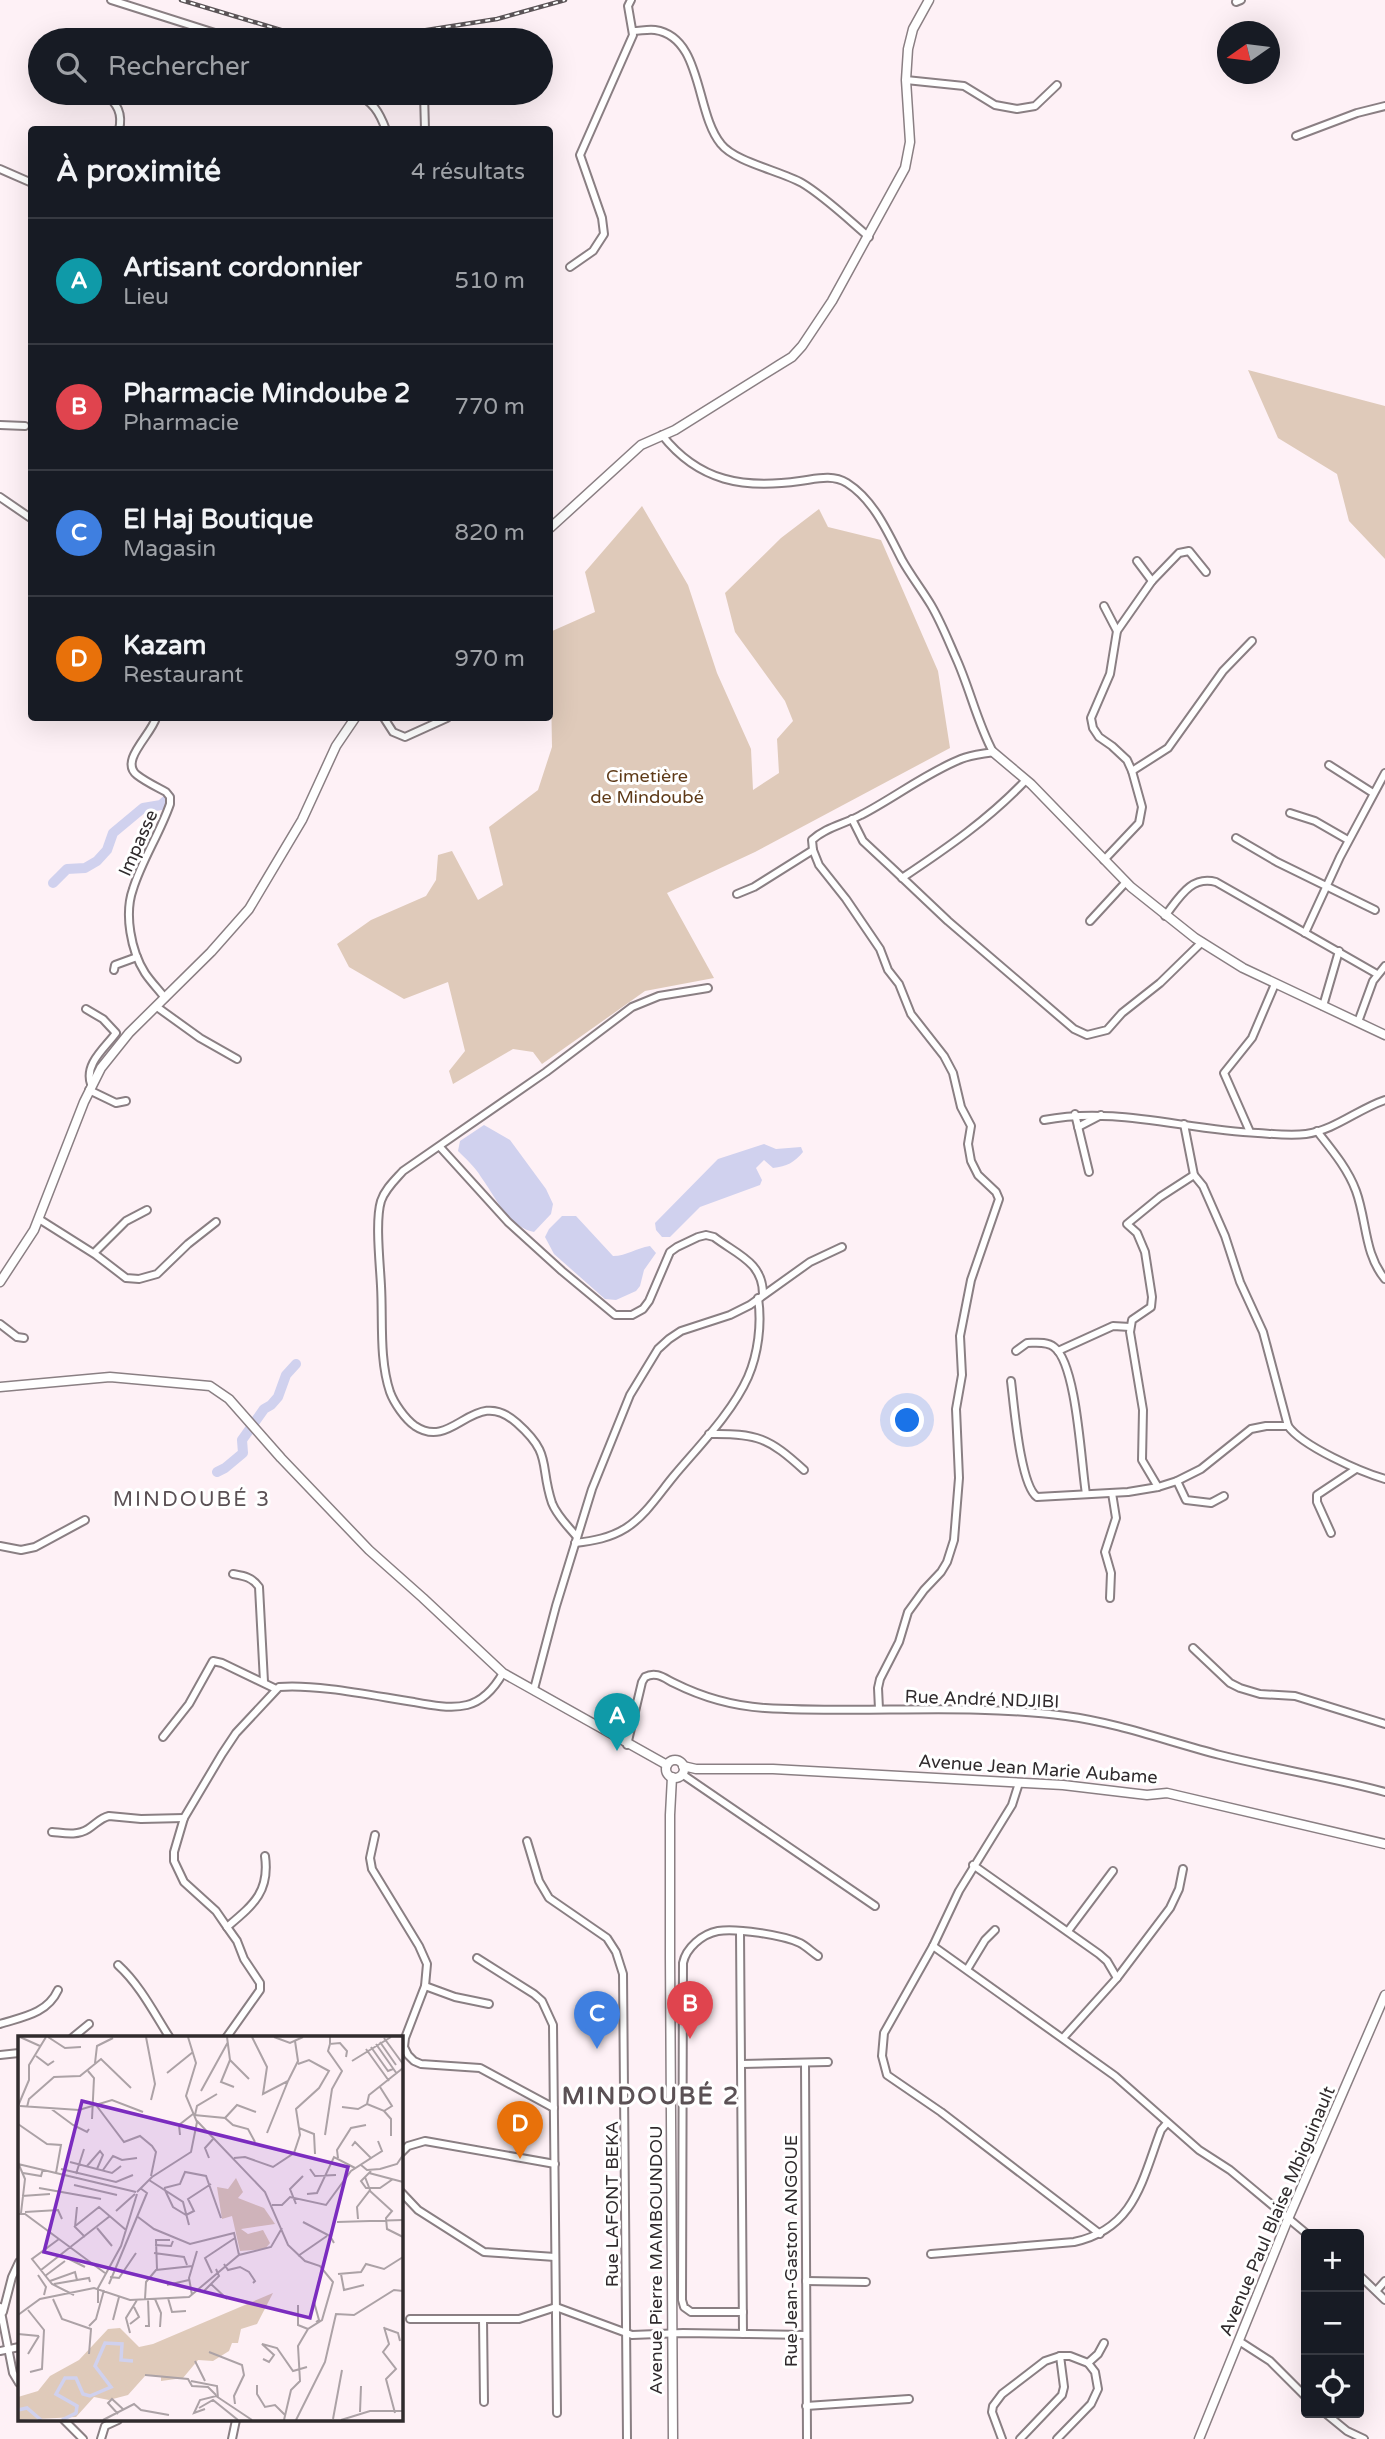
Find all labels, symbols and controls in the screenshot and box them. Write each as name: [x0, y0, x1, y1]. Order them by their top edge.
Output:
north arrow: [1217, 21, 1280, 84]
search box: [28, 28, 553, 105]
icon: search: [52, 48, 90, 86]
text: Rechercher: [108, 51, 250, 82]
text: À proximité: [56, 153, 221, 190]
text: 4 résultats: [411, 158, 525, 186]
text: Artisant cordonnier: [123, 252, 362, 283]
text: A: [70, 267, 88, 295]
text: 510 m: [455, 267, 525, 295]
text: Lieu: [123, 283, 169, 311]
text: Pharmacie Mindoube 2: [123, 378, 410, 409]
text: B: [71, 393, 87, 421]
text: 770 m: [455, 393, 525, 421]
text: Pharmacie: [123, 409, 239, 437]
text: El Haj Boutique: [123, 504, 313, 535]
text: C: [71, 519, 87, 547]
text: 820 m: [455, 519, 525, 547]
text: Magasin: [123, 535, 216, 563]
text: Kazam: [123, 630, 206, 661]
text: D: [70, 645, 88, 673]
text: 970 m: [455, 645, 525, 673]
text: Restaurant: [123, 661, 243, 689]
park label: Cimetière de Mindoubé: [590, 765, 704, 808]
street label: Impasse: [114, 806, 162, 880]
your location: [890, 1403, 924, 1437]
district label: MINDOUBÉ 3: [113, 1487, 271, 1512]
street label: Rue André NDJIBI: [904, 1685, 1060, 1713]
pin: A: [594, 1693, 640, 1751]
street label: Avenue Jean Marie Aubame: [918, 1750, 1158, 1788]
pin: B: [667, 1981, 713, 2039]
pin: C: [574, 1991, 620, 2049]
inset map: [18, 2036, 402, 2422]
district label: MINDOUBÉ 2: [562, 2081, 740, 2111]
street label: Avenue Paul Blaise Mbiguinault: [1214, 2083, 1340, 2339]
pin: D: [497, 2101, 543, 2159]
street label: Rue LAFONT BEKA: [601, 2121, 623, 2287]
street label: Avenue Pierre MAMBOUNDOU: [645, 2125, 667, 2395]
street label: Rue Jean-Gaston ANGOUE: [780, 2135, 802, 2367]
map controls: [1301, 2229, 1364, 2418]
button: +: [1301, 2229, 1364, 2292]
button: −: [1301, 2292, 1364, 2355]
button: locate: [1301, 2355, 1364, 2418]

